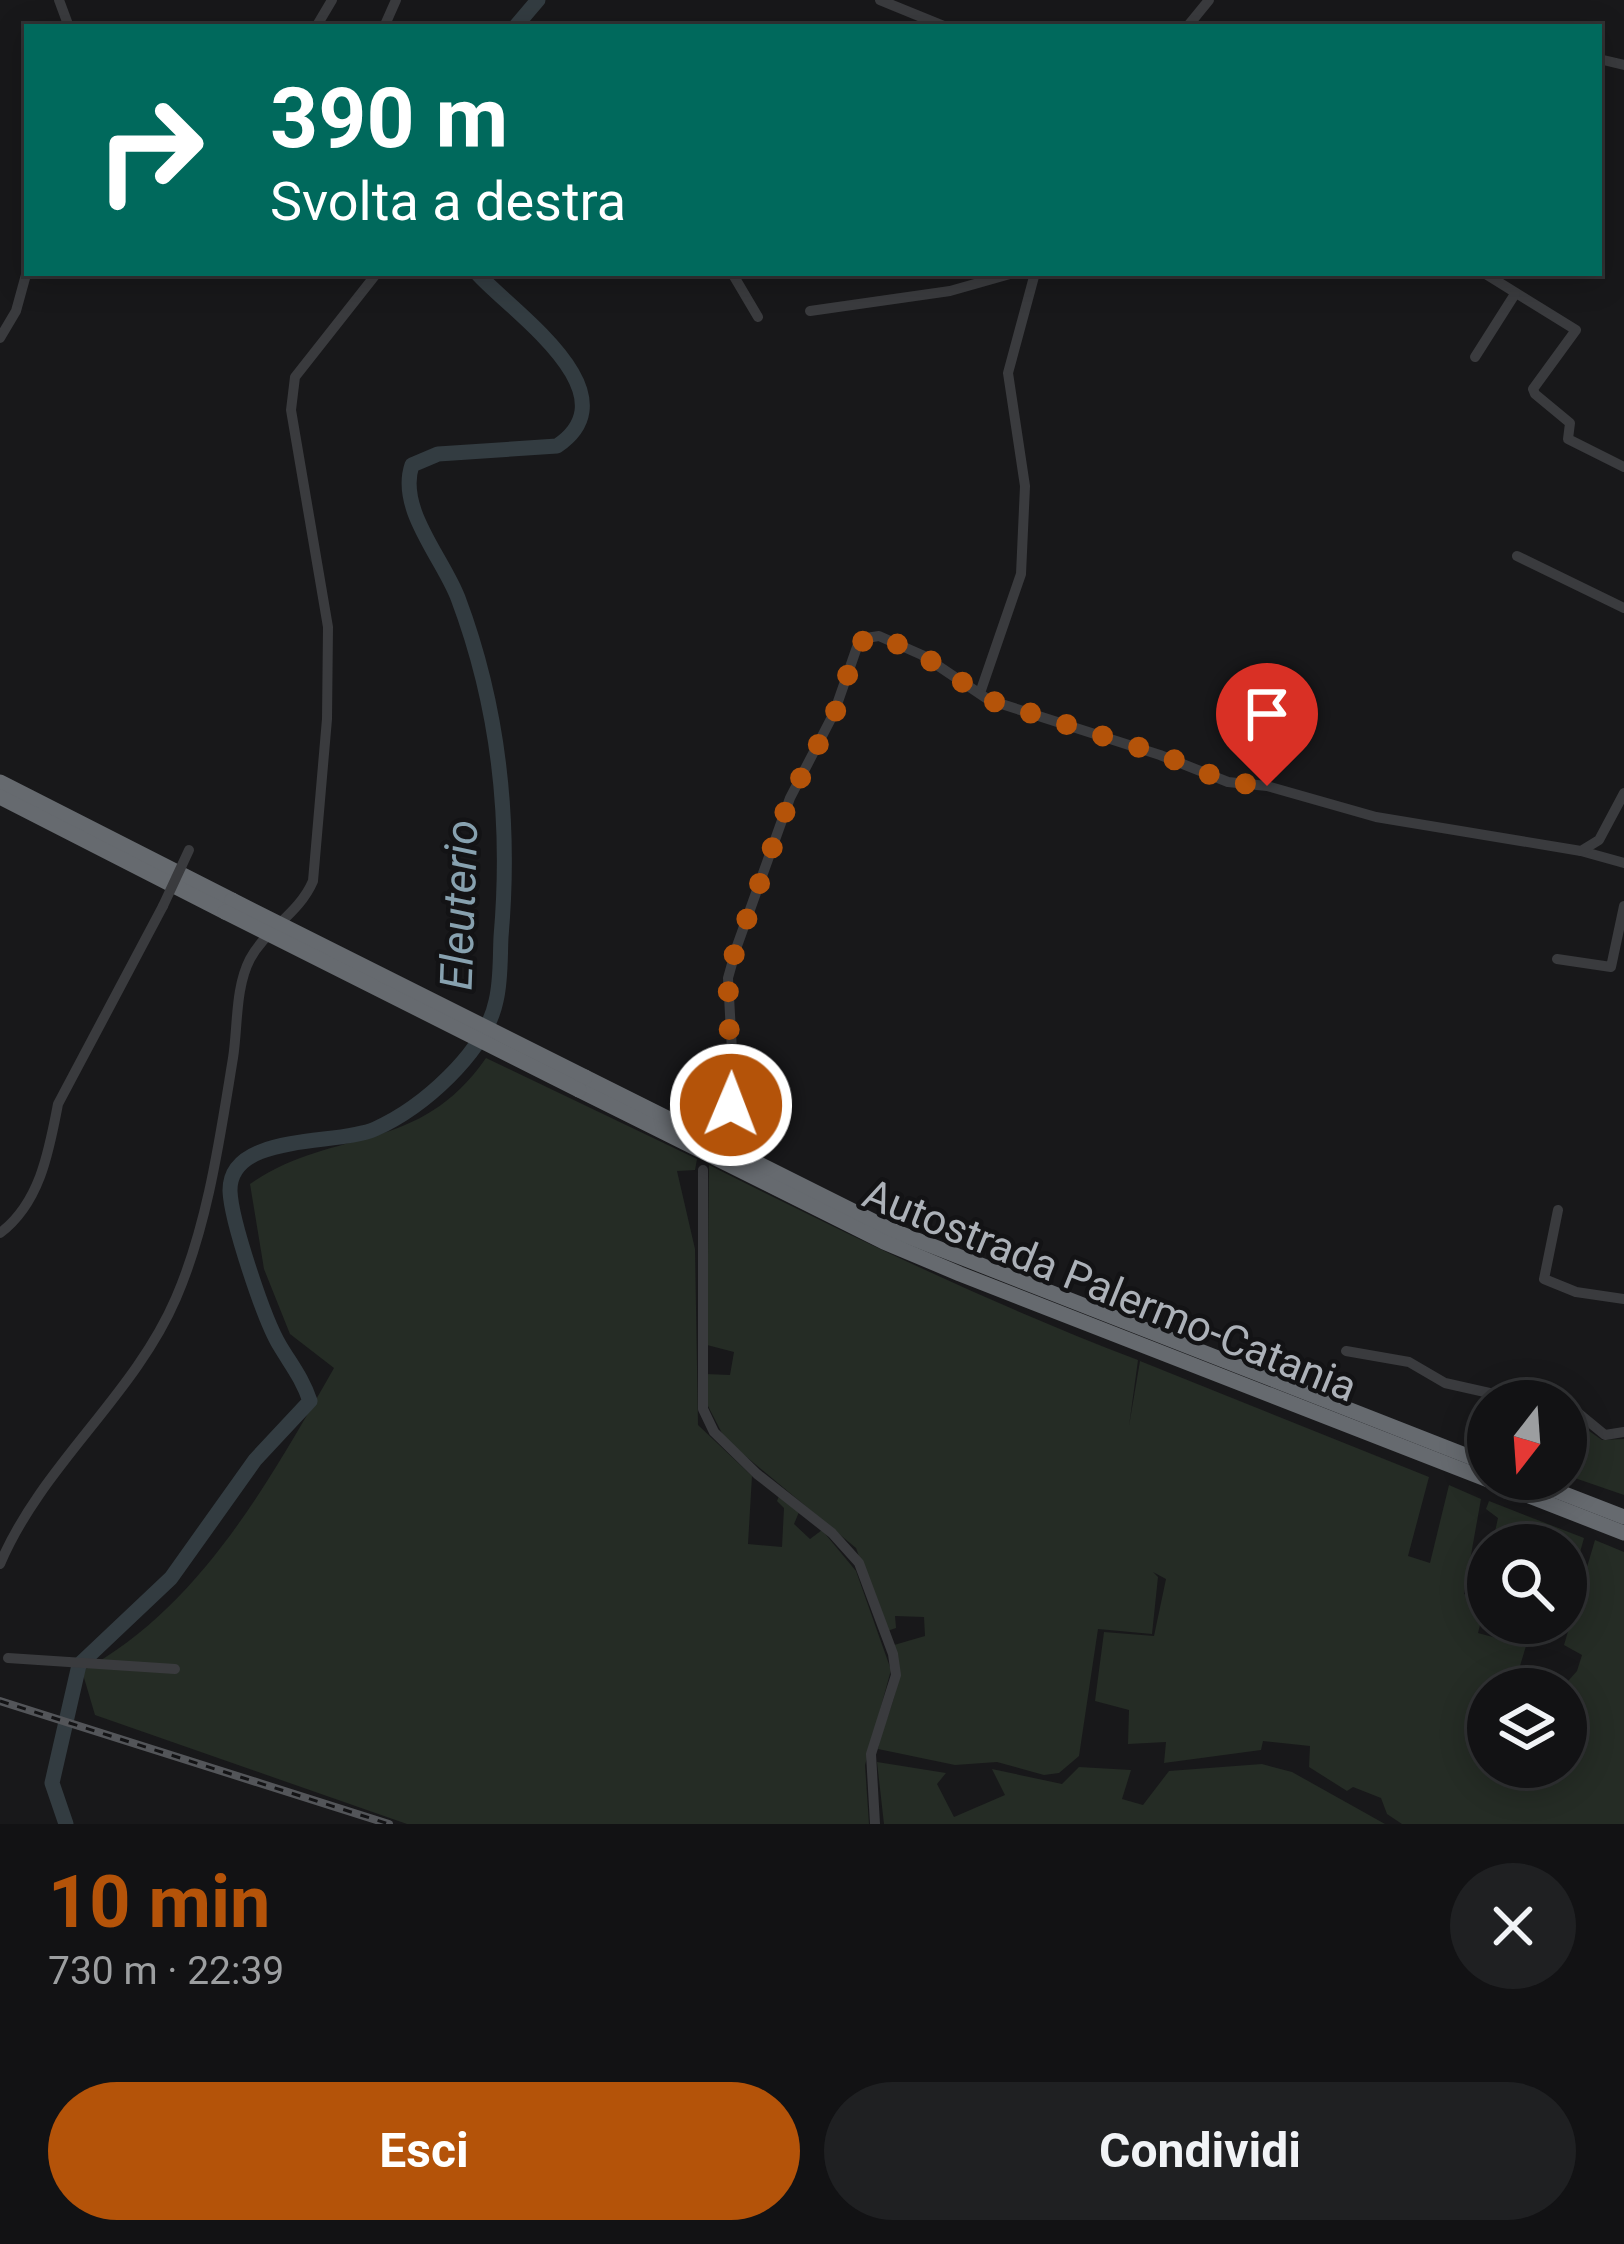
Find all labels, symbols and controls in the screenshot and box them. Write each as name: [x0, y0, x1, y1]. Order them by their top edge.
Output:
text: 390 m: [270, 69, 508, 168]
icon: right: [72, 72, 228, 228]
text: Svolta a destra: [270, 170, 626, 233]
pin: [1216, 663, 1318, 786]
icon: arrive: [1234, 681, 1300, 747]
water label: Eleuterio: [430, 819, 488, 991]
position arrow: [668, 1042, 794, 1168]
street label: Autostrada Palermo-Catania: [856, 1168, 1364, 1412]
north arrow: [1467, 1380, 1587, 1500]
map controls: [1467, 1380, 1587, 1788]
button: search: [1467, 1524, 1587, 1644]
button: layers: [1467, 1668, 1587, 1788]
text: 10 min: [48, 1860, 270, 1945]
button: close: [1450, 1863, 1576, 1989]
text: 730 m · 22:39: [48, 1948, 284, 1994]
button: Esci: [48, 2082, 800, 2220]
button: Condividi: [824, 2082, 1576, 2220]

